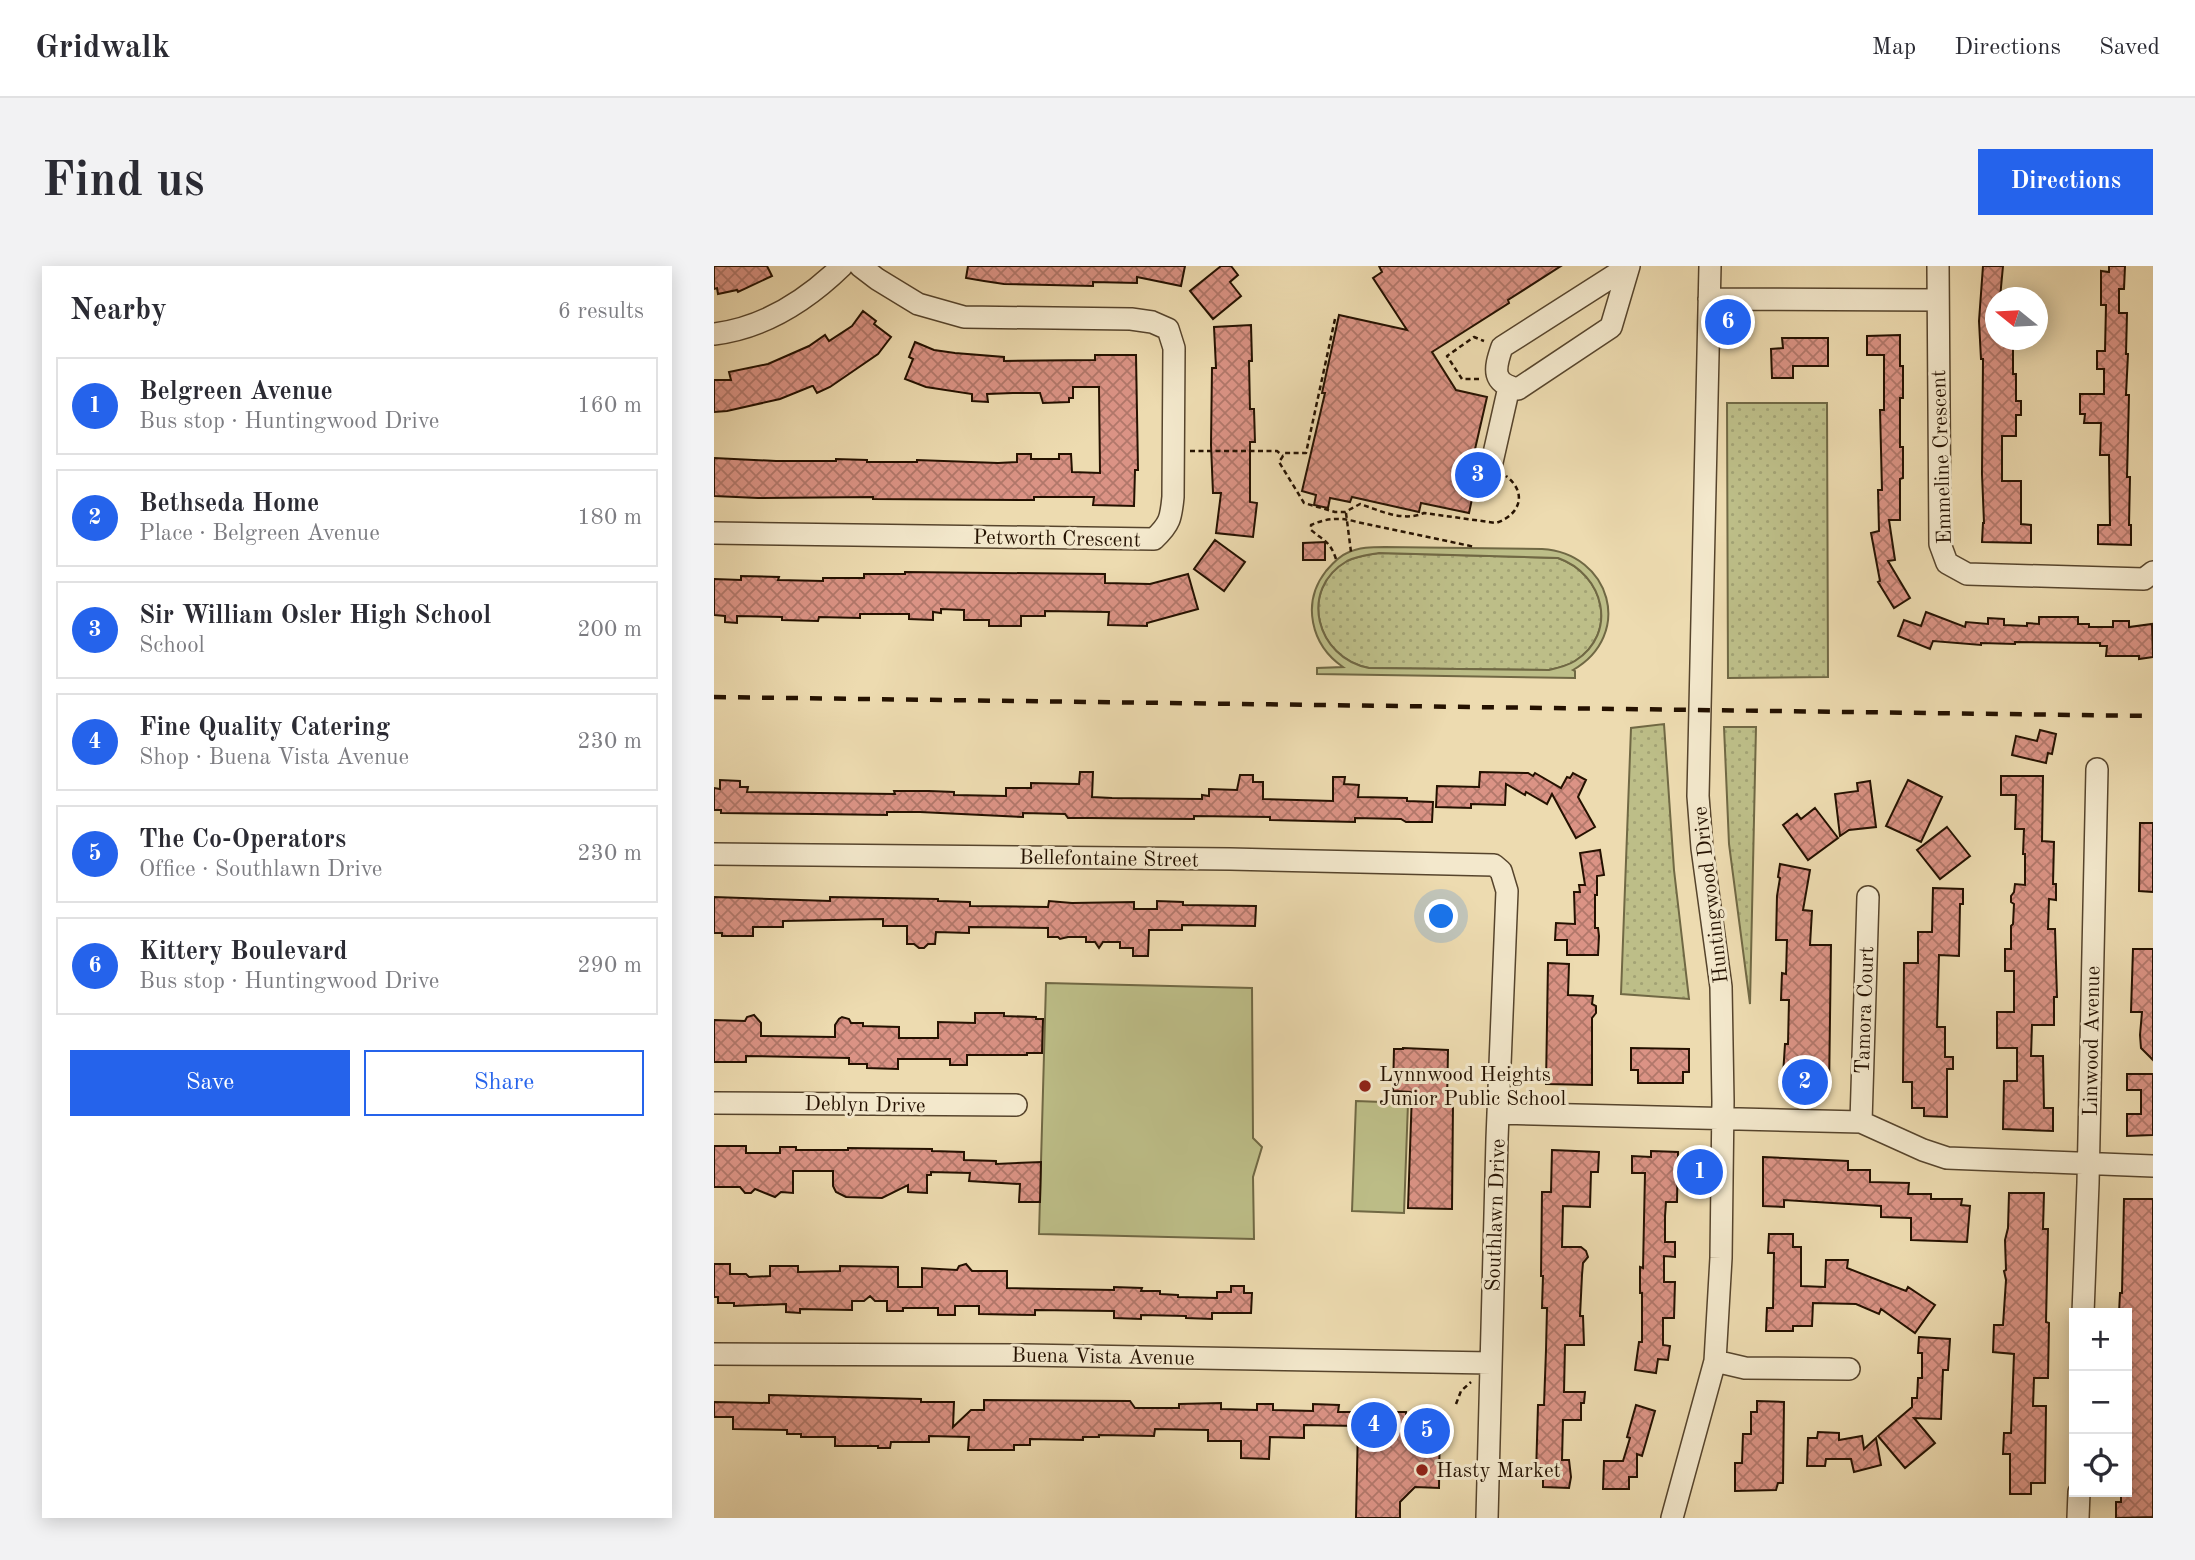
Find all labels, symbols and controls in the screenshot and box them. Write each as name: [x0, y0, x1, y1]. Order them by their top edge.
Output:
text: Gridwalk: [35, 32, 170, 65]
text: Map: [1872, 36, 1916, 60]
text: Directions: [1954, 36, 2061, 60]
text: Saved: [2099, 36, 2160, 60]
button: Directions: [1978, 149, 2153, 215]
text: Find us: [42, 158, 205, 207]
north arrow: [1985, 287, 2048, 350]
text: Nearby: [70, 296, 167, 326]
pin: 6: [1705, 296, 1751, 348]
text: 6 results: [558, 300, 644, 323]
street label: Emmeline Crescent: [1929, 369, 1956, 545]
text: Belgreen Avenue: [139, 379, 333, 405]
text: 1: [88, 394, 102, 417]
text: 160 m: [577, 394, 642, 417]
text: Bus stop · Huntingwood Drive: [139, 410, 439, 433]
pin: 3: [1455, 449, 1501, 501]
text: Bethseda Home: [139, 491, 319, 517]
text: 2: [88, 506, 102, 529]
text: 180 m: [577, 506, 642, 529]
text: Place · Belgreen Avenue: [139, 522, 380, 545]
street label: Petworth Crescent: [973, 528, 1141, 551]
text: Sir William Osler High School: [139, 603, 491, 629]
text: 3: [88, 618, 102, 641]
text: 200 m: [577, 618, 642, 641]
text: School: [139, 634, 205, 657]
text: Fine Quality Catering: [139, 715, 390, 741]
text: 4: [88, 730, 102, 753]
text: 230 m: [577, 730, 642, 753]
text: Shop · Buena Vista Avenue: [139, 746, 409, 769]
street label: Huntingwood Drive: [1690, 805, 1733, 985]
text: The Co-Operators: [139, 827, 346, 853]
text: 5: [88, 842, 102, 865]
text: 230 m: [577, 842, 642, 865]
street label: Bellefontaine Street: [1019, 847, 1199, 872]
text: Office · Southlawn Drive: [139, 858, 382, 881]
your location: [1424, 899, 1458, 933]
text: Kittery Boulevard: [139, 939, 347, 965]
street label: Tamora Court: [1853, 946, 1878, 1074]
text: 6: [88, 954, 102, 977]
text: 290 m: [577, 954, 642, 977]
street label: Linwood Avenue: [2081, 965, 2104, 1117]
text: Bus stop · Huntingwood Drive: [139, 970, 439, 993]
button: Save: [70, 1050, 350, 1116]
button: Share: [364, 1050, 644, 1116]
pin: 2: [1782, 1056, 1828, 1108]
place label: Lynnwood Heights Junior Public School: [1379, 1065, 1567, 1110]
marker: Lynnwood Heights Junior Public School: [1357, 1078, 1373, 1094]
street label: Deblyn Drive: [804, 1094, 926, 1117]
street label: Southlawn Drive: [1483, 1138, 1510, 1292]
pin: 1: [1677, 1146, 1723, 1198]
map controls: [2069, 1308, 2132, 1497]
button: +: [2069, 1308, 2132, 1371]
street label: Buena Vista Avenue: [1011, 1345, 1195, 1370]
button: −: [2069, 1371, 2132, 1434]
pin: 4: [1351, 1399, 1397, 1451]
pin: 5: [1404, 1405, 1450, 1457]
button: locate: [2069, 1434, 2132, 1497]
place label: Hasty Market: [1436, 1461, 1561, 1482]
marker: Hasty Market: [1414, 1462, 1430, 1478]

